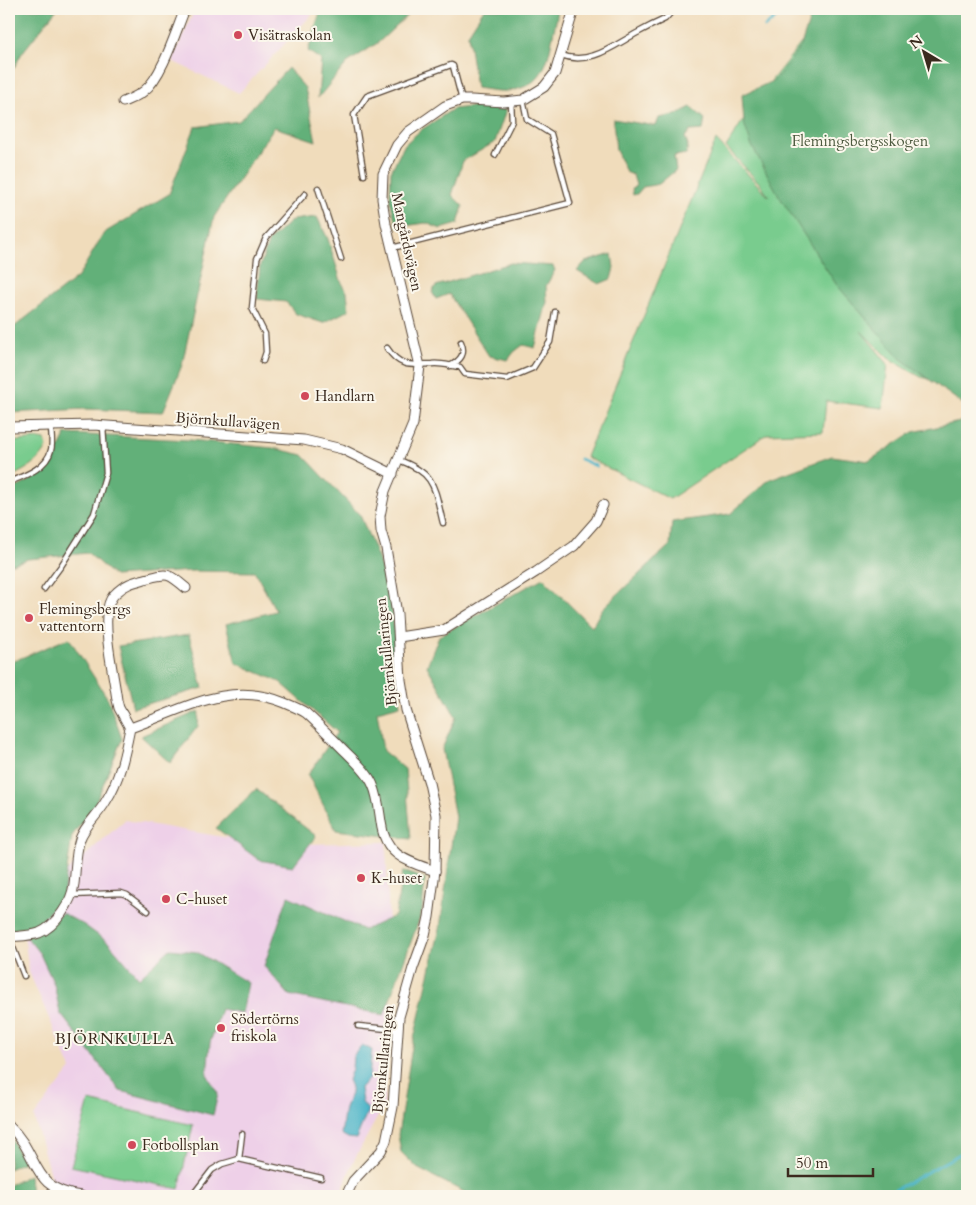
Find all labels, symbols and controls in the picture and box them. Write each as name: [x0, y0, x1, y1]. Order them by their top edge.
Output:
place label: Visätraskolan: [248, 25, 332, 45]
north arrow: [898, 28, 948, 78]
marker: Visätraskolan: [232, 29, 244, 41]
text: N: [906, 31, 927, 53]
park label: Flemingsbergsskogen: [792, 131, 929, 151]
street label: Mangårdsvägen: [387, 191, 427, 294]
place label: Handlarn: [315, 386, 375, 406]
marker: Handlarn: [299, 390, 311, 402]
street label: Björnkullavägen: [175, 407, 281, 435]
street label: Björnkullaringen: [370, 596, 402, 707]
place label: Flemingsbergs vattentorn: [39, 599, 131, 636]
marker: Flemingsbergs vattentorn: [23, 612, 35, 624]
place label: K-huset: [371, 868, 422, 888]
marker: K-huset: [355, 872, 367, 884]
place label: C-huset: [176, 889, 227, 909]
marker: C-huset: [160, 893, 172, 905]
street label: Björnkullaringen: [367, 1003, 399, 1114]
place label: Södertörns friskola: [231, 1009, 299, 1046]
marker: Södertörns friskola: [215, 1022, 227, 1034]
district label: BJÖRNKULLA: [55, 1028, 175, 1050]
place label: Fotbollsplan: [142, 1135, 219, 1155]
marker: Fotbollsplan: [126, 1139, 138, 1151]
scale bar: [788, 1145, 874, 1177]
text: 50 m: [796, 1153, 828, 1173]

